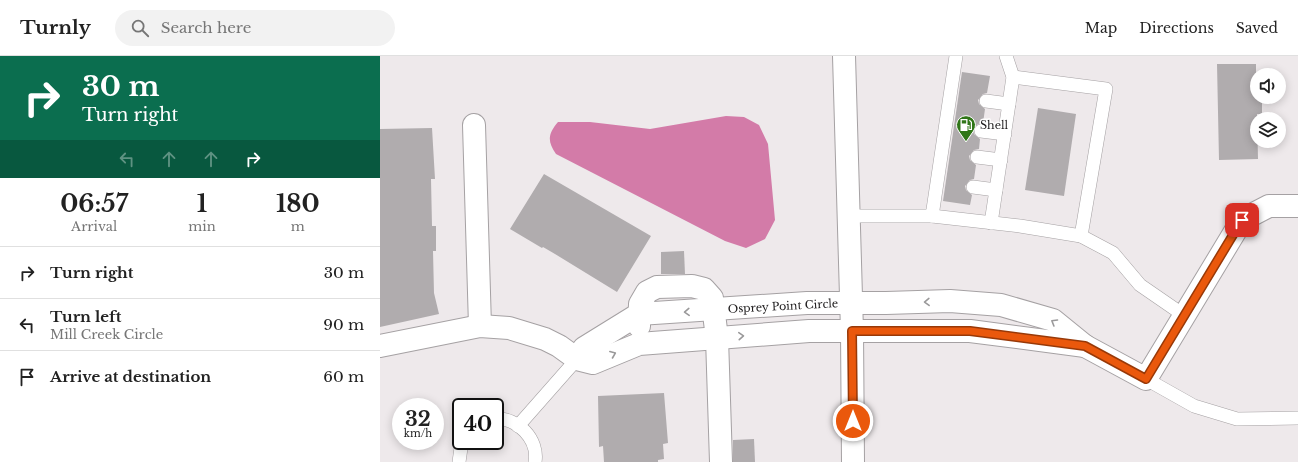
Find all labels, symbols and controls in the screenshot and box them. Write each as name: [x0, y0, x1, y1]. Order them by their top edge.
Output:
search box: [115, 10, 395, 46]
text: Turnly: [20, 16, 91, 39]
icon: search: [129, 17, 151, 39]
text: Search here: [161, 18, 251, 37]
text: Map: [1085, 19, 1117, 37]
text: Directions: [1139, 19, 1214, 37]
text: Saved: [1236, 19, 1278, 37]
map controls: [1250, 68, 1286, 148]
button: sound: [1250, 68, 1286, 104]
text: 30 m: [82, 69, 159, 104]
icon: right: [16, 72, 68, 124]
text: Turn right: [82, 104, 178, 126]
button: layers: [1250, 112, 1286, 148]
fuel station icon: Shell: [955, 114, 977, 142]
place label: Shell: [980, 118, 1009, 132]
icon: left: [116, 148, 138, 170]
icon: ahead: [158, 148, 180, 170]
icon: ahead: [200, 148, 222, 170]
icon: right: [242, 148, 264, 170]
text: 06:57: [60, 189, 128, 218]
text: 1: [197, 189, 207, 218]
text: 180: [276, 189, 320, 218]
pin: [1225, 203, 1259, 237]
icon: arrive: [1231, 209, 1253, 231]
text: Arrival: [71, 218, 117, 235]
text: min: [188, 218, 216, 235]
text: m: [291, 218, 305, 235]
icon: right: [16, 262, 38, 284]
text: Turn right: [50, 263, 133, 282]
text: 30 m: [324, 263, 364, 282]
street label: Osprey Point Circle: [727, 296, 839, 316]
one-way arrow: [924, 297, 930, 306]
text: Turn left: [50, 307, 121, 326]
one-way arrow: [684, 307, 690, 316]
icon: left: [16, 314, 38, 336]
text: 90 m: [323, 315, 364, 334]
one-way arrow: [1051, 320, 1058, 327]
text: Mill Creek Circle: [50, 326, 163, 343]
one-way arrow: [738, 332, 744, 341]
one-way arrow: [610, 351, 617, 359]
icon: arrive: [16, 366, 38, 388]
text: Arrive at destination: [50, 367, 211, 386]
text: 60 m: [323, 367, 364, 386]
speed limit sign: 40: [452, 398, 504, 450]
position arrow: [832, 400, 874, 442]
text: 32: [405, 407, 431, 431]
text: km/h: [404, 427, 432, 440]

